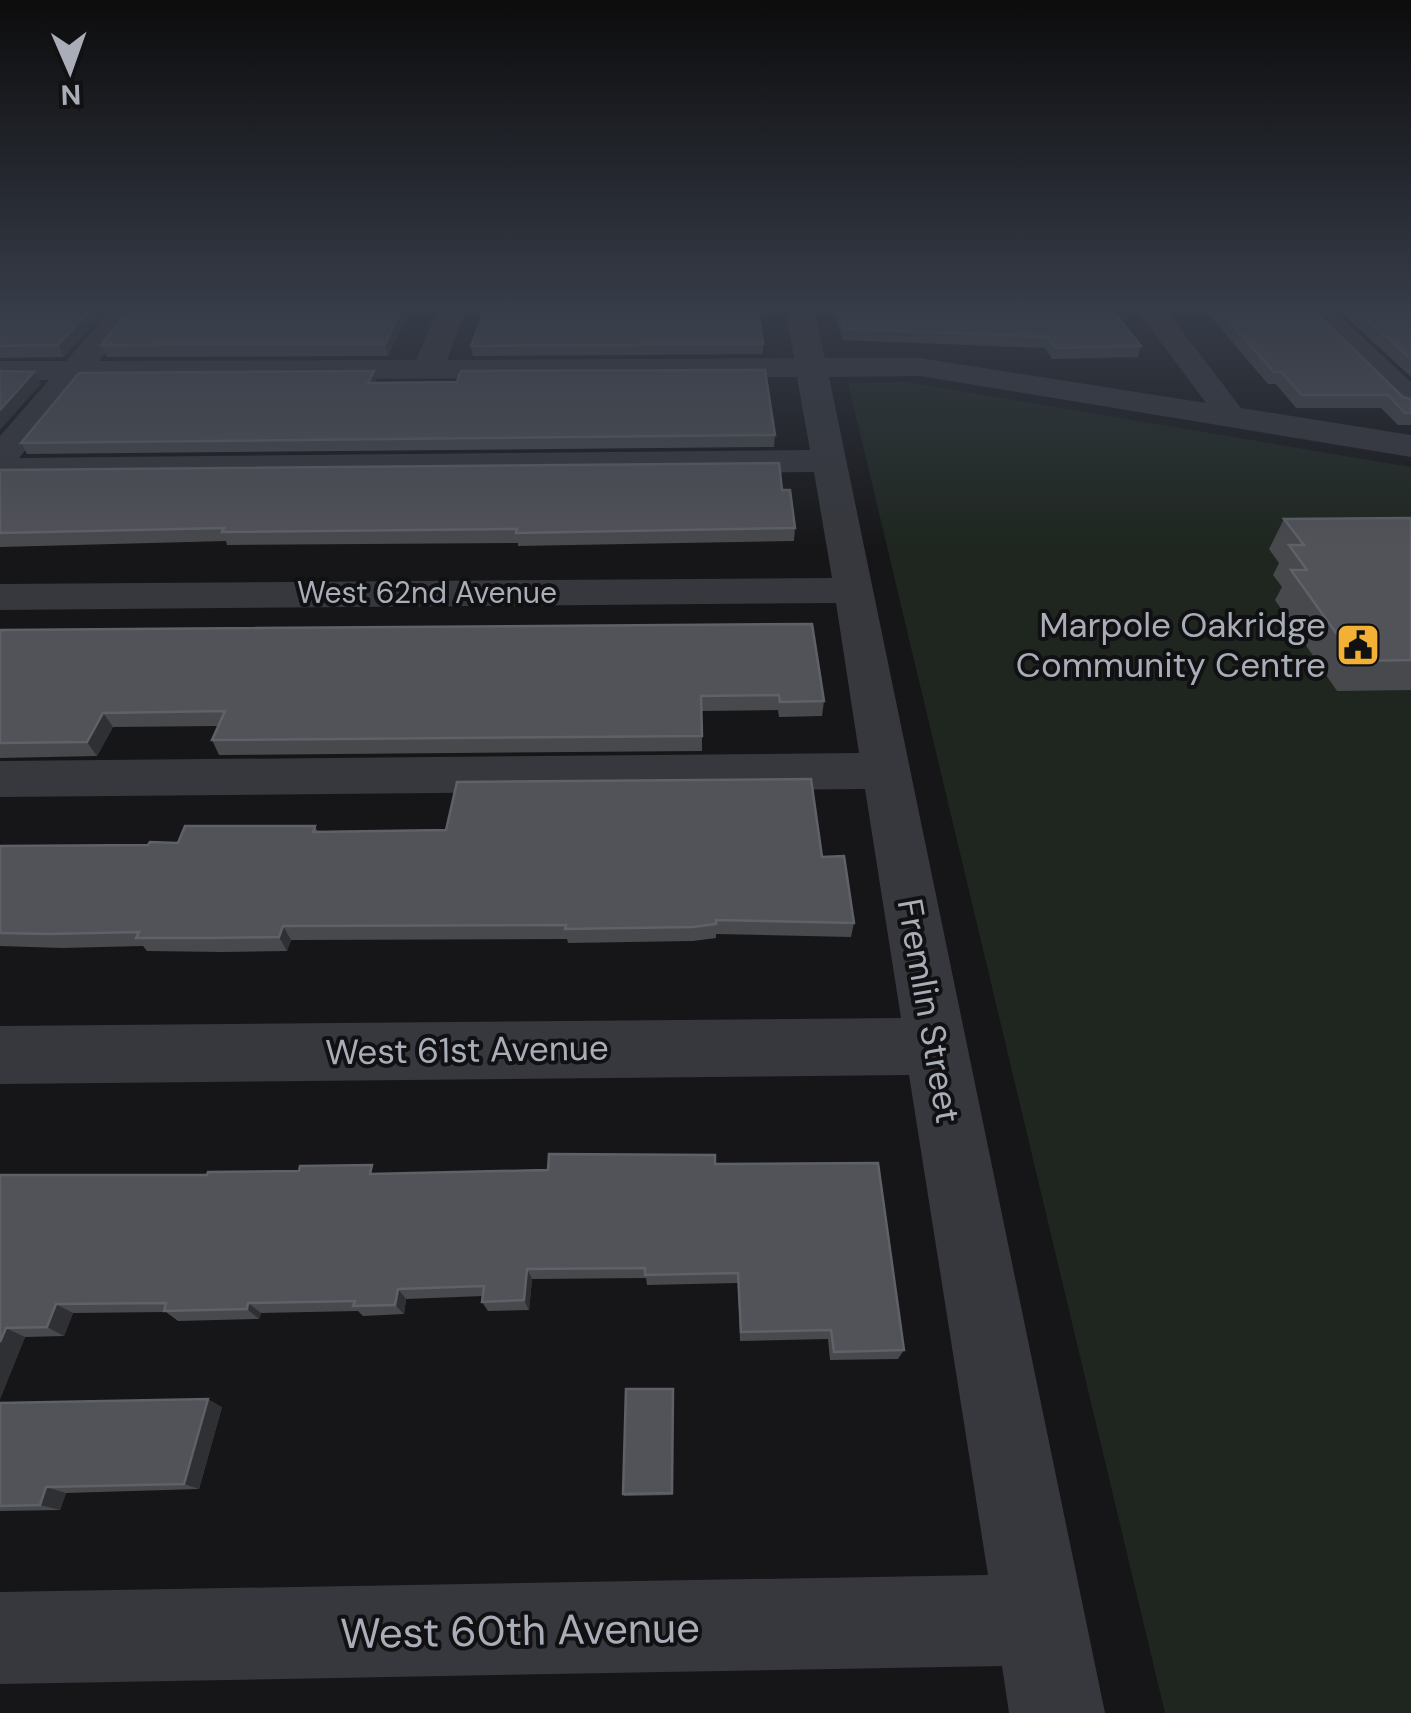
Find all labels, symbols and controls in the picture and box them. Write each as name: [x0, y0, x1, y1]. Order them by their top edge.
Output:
north arrow: [20, 20, 120, 120]
text: N: [60, 76, 82, 113]
street label: West 62nd Avenue: [297, 573, 557, 612]
place label: Marpole Oakridge Community Centre: [1016, 602, 1326, 688]
public building icon: Marpole Oakridge Community Centre: [1335, 622, 1381, 668]
street label: Fremlin Street: [887, 895, 971, 1127]
street label: West 61st Avenue: [325, 1025, 609, 1075]
street label: West 60th Avenue: [340, 1600, 700, 1661]

